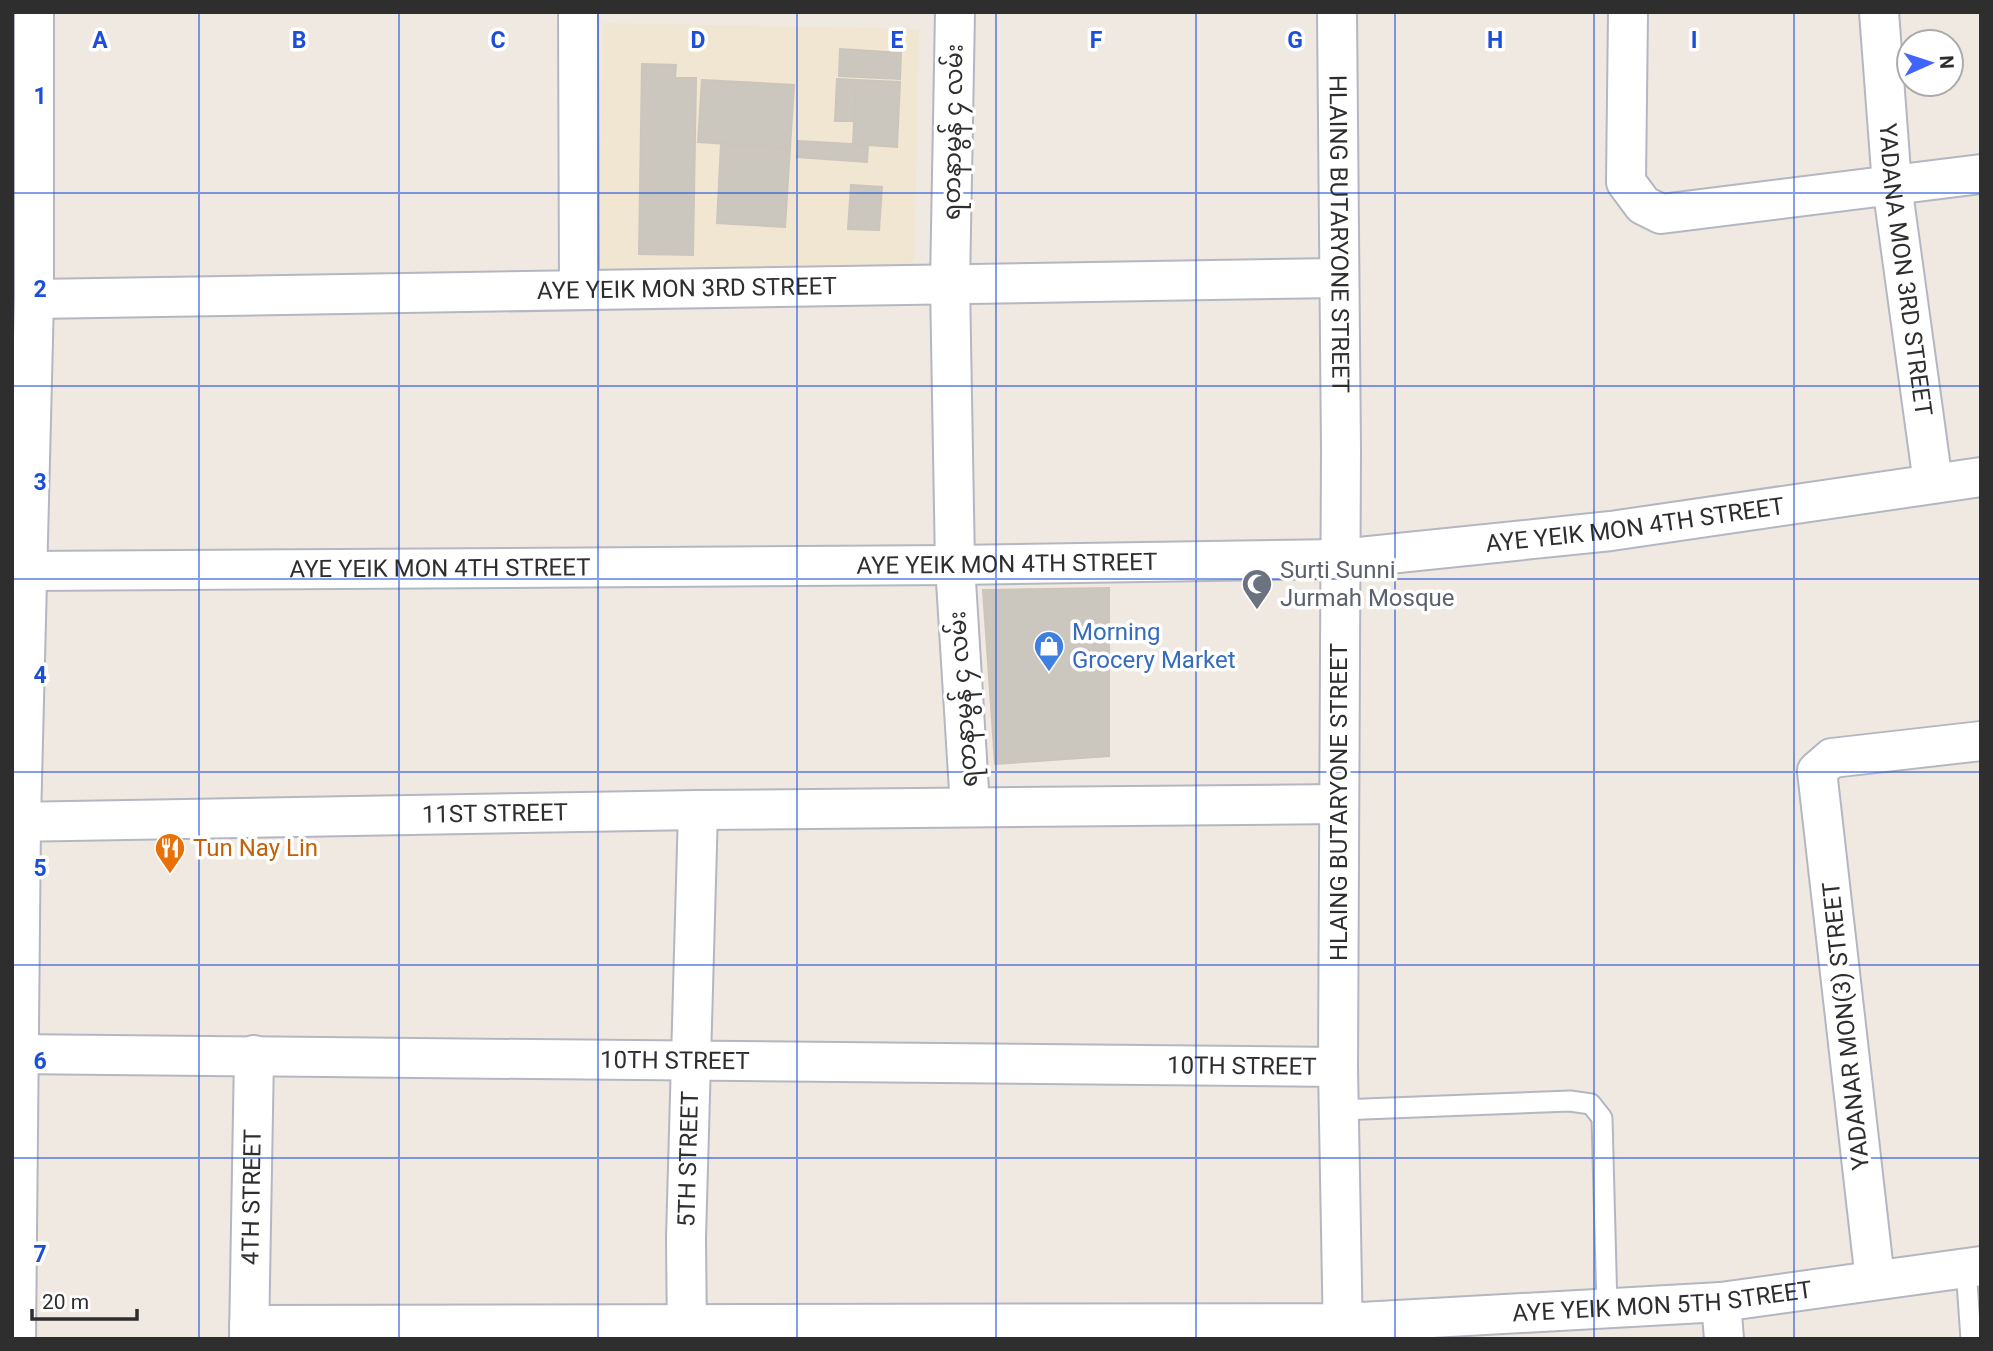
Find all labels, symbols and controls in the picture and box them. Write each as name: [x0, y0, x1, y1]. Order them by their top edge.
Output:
text: A: [92, 27, 108, 54]
text: B: [292, 27, 306, 54]
text: C: [490, 27, 506, 54]
text: D: [691, 27, 705, 54]
text: E: [891, 27, 904, 54]
text: F: [1090, 27, 1103, 54]
text: G: [1287, 27, 1303, 54]
text: H: [1487, 27, 1503, 54]
text: I: [1691, 27, 1697, 54]
north arrow: [1895, 28, 1965, 98]
street label: ရတနာမွန် ၄ လမ်း: [935, 44, 974, 220]
text: N: [1935, 55, 1958, 69]
street label: HLAING BUTARYONE STREET: [1324, 75, 1354, 393]
text: 1: [33, 83, 47, 110]
street label: YADANA MON 3RD STREET: [1873, 122, 1938, 418]
street label: AYE YEIK MON 3RD STREET: [537, 272, 837, 305]
text: 2: [33, 276, 47, 303]
text: 3: [33, 469, 47, 496]
street label: AYE YEIK MON 4TH STREET: [1484, 492, 1786, 558]
street label: AYE YEIK MON 4TH STREET: [856, 548, 1158, 580]
street label: AYE YEIK MON 4TH STREET: [289, 553, 591, 583]
place label: Surti Sunni Jurmah Mosque: [1280, 556, 1455, 612]
mosque icon: Surti Sunni Jurmah Mosque: [1240, 567, 1274, 611]
street label: ရတနာမွန် ၄ လမ်း: [941, 610, 988, 788]
place label: Morning Grocery Market: [1072, 618, 1236, 674]
shop icon: Morning Grocery Market: [1032, 629, 1066, 673]
street label: HLAING BUTARYONE STREET: [1325, 643, 1353, 961]
text: 4: [33, 662, 47, 689]
street label: 11ST STREET: [422, 798, 568, 829]
restaurant icon: Tun Nay Lin: [153, 831, 187, 875]
place label: Tun Nay Lin: [193, 834, 318, 862]
text: 5: [33, 855, 47, 882]
street label: YADANAR MON(3) STREET: [1817, 881, 1875, 1171]
street label: 10TH STREET: [600, 1046, 750, 1075]
text: 6: [33, 1048, 47, 1075]
street label: 10TH STREET: [1167, 1051, 1317, 1081]
street label: 5TH STREET: [672, 1091, 704, 1227]
street label: 4TH STREET: [236, 1129, 267, 1265]
text: 7: [33, 1241, 47, 1268]
street label: AYE YEIK MON 5TH STREET: [1512, 1276, 1814, 1328]
scale bar: [32, 1278, 136, 1322]
text: 20 m: [42, 1290, 89, 1314]

